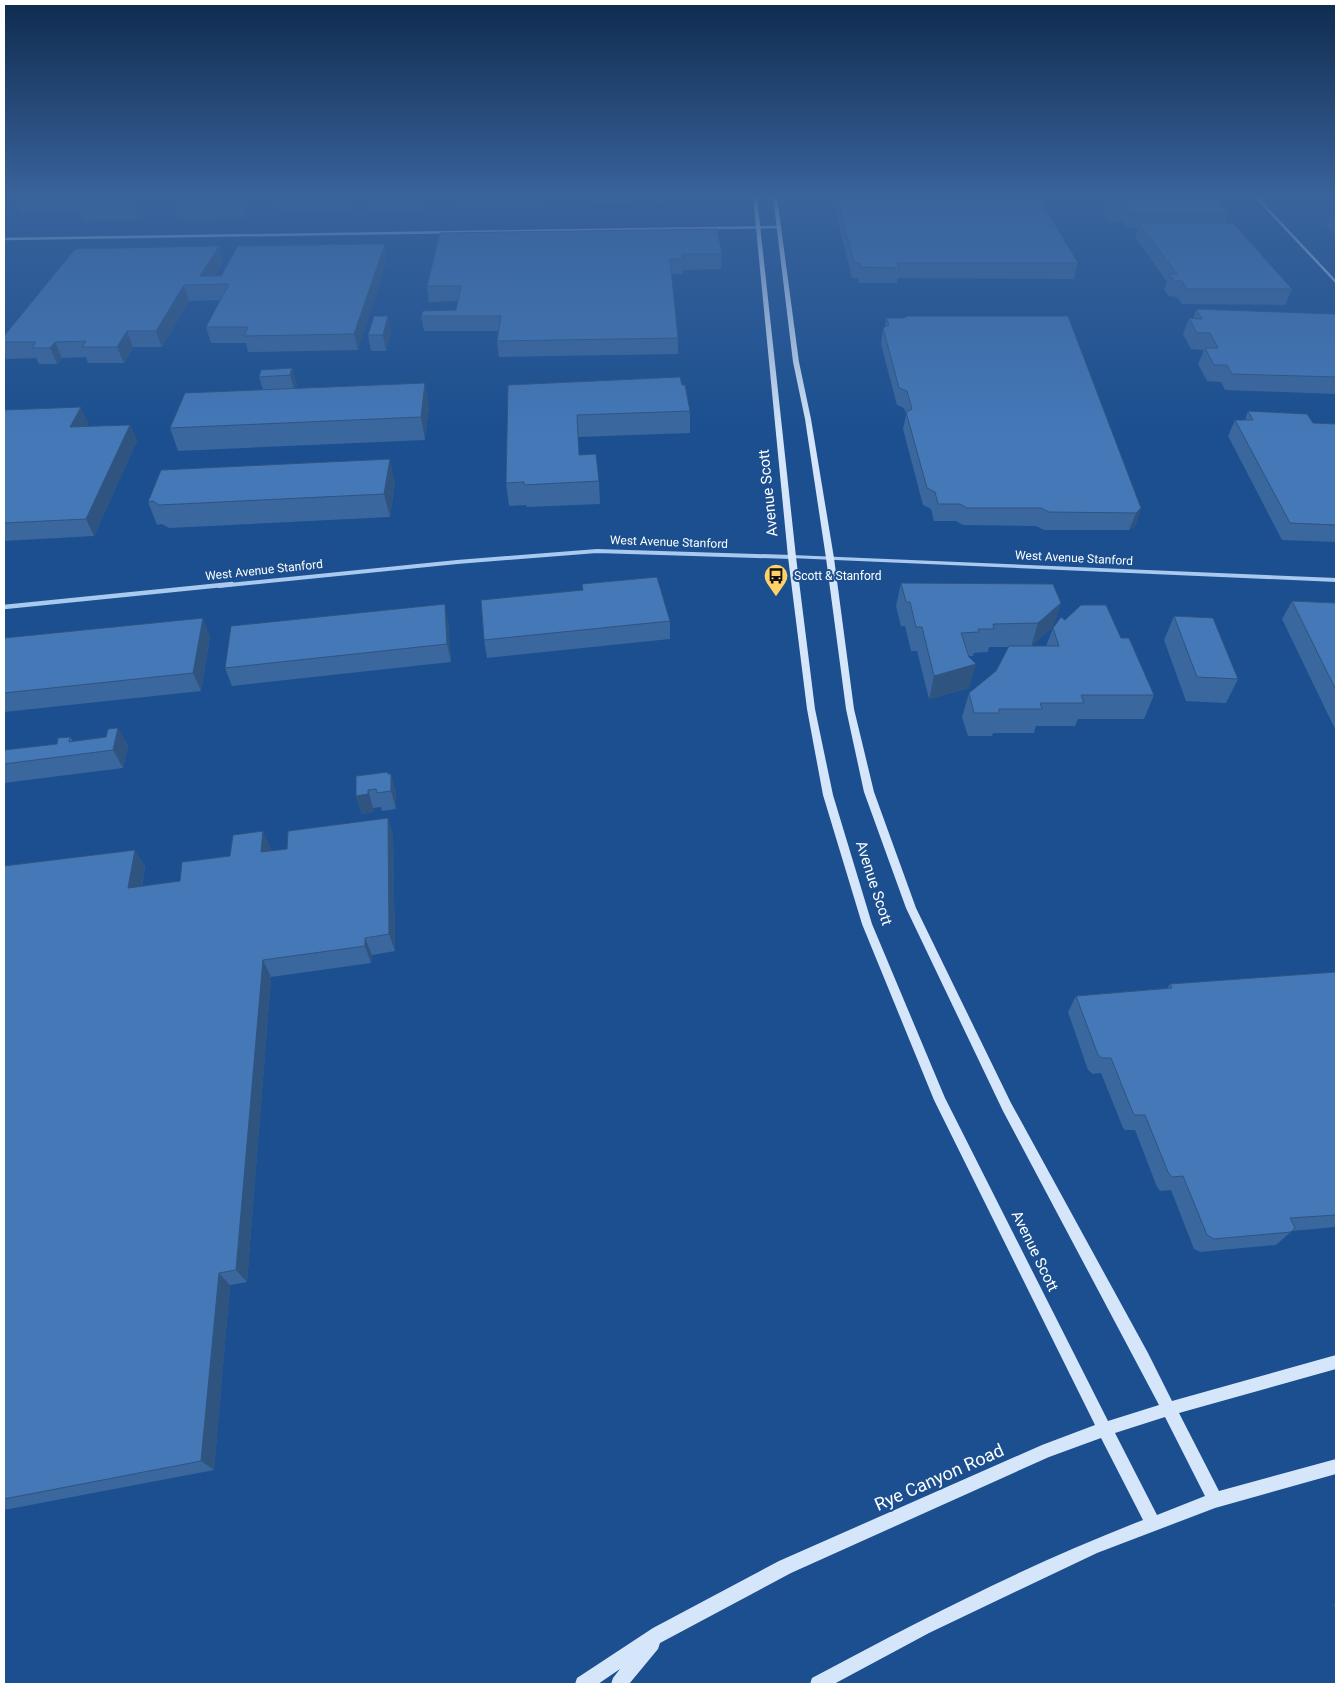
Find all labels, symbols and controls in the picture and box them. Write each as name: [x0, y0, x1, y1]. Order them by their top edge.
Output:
street label: Avenue Scott: [754, 448, 782, 538]
street label: West Avenue Stanford: [610, 533, 728, 551]
street label: West Avenue Stanford: [1015, 548, 1133, 568]
street label: West Avenue Stanford: [205, 557, 323, 583]
bus stop icon: Scott & Stanford: [763, 563, 789, 597]
place label: Scott & Stanford: [794, 569, 881, 583]
street label: Avenue Scott: [852, 838, 896, 928]
street label: Avenue Scott: [1008, 1208, 1062, 1295]
street label: Rye Canyon Road: [871, 1439, 1007, 1515]

